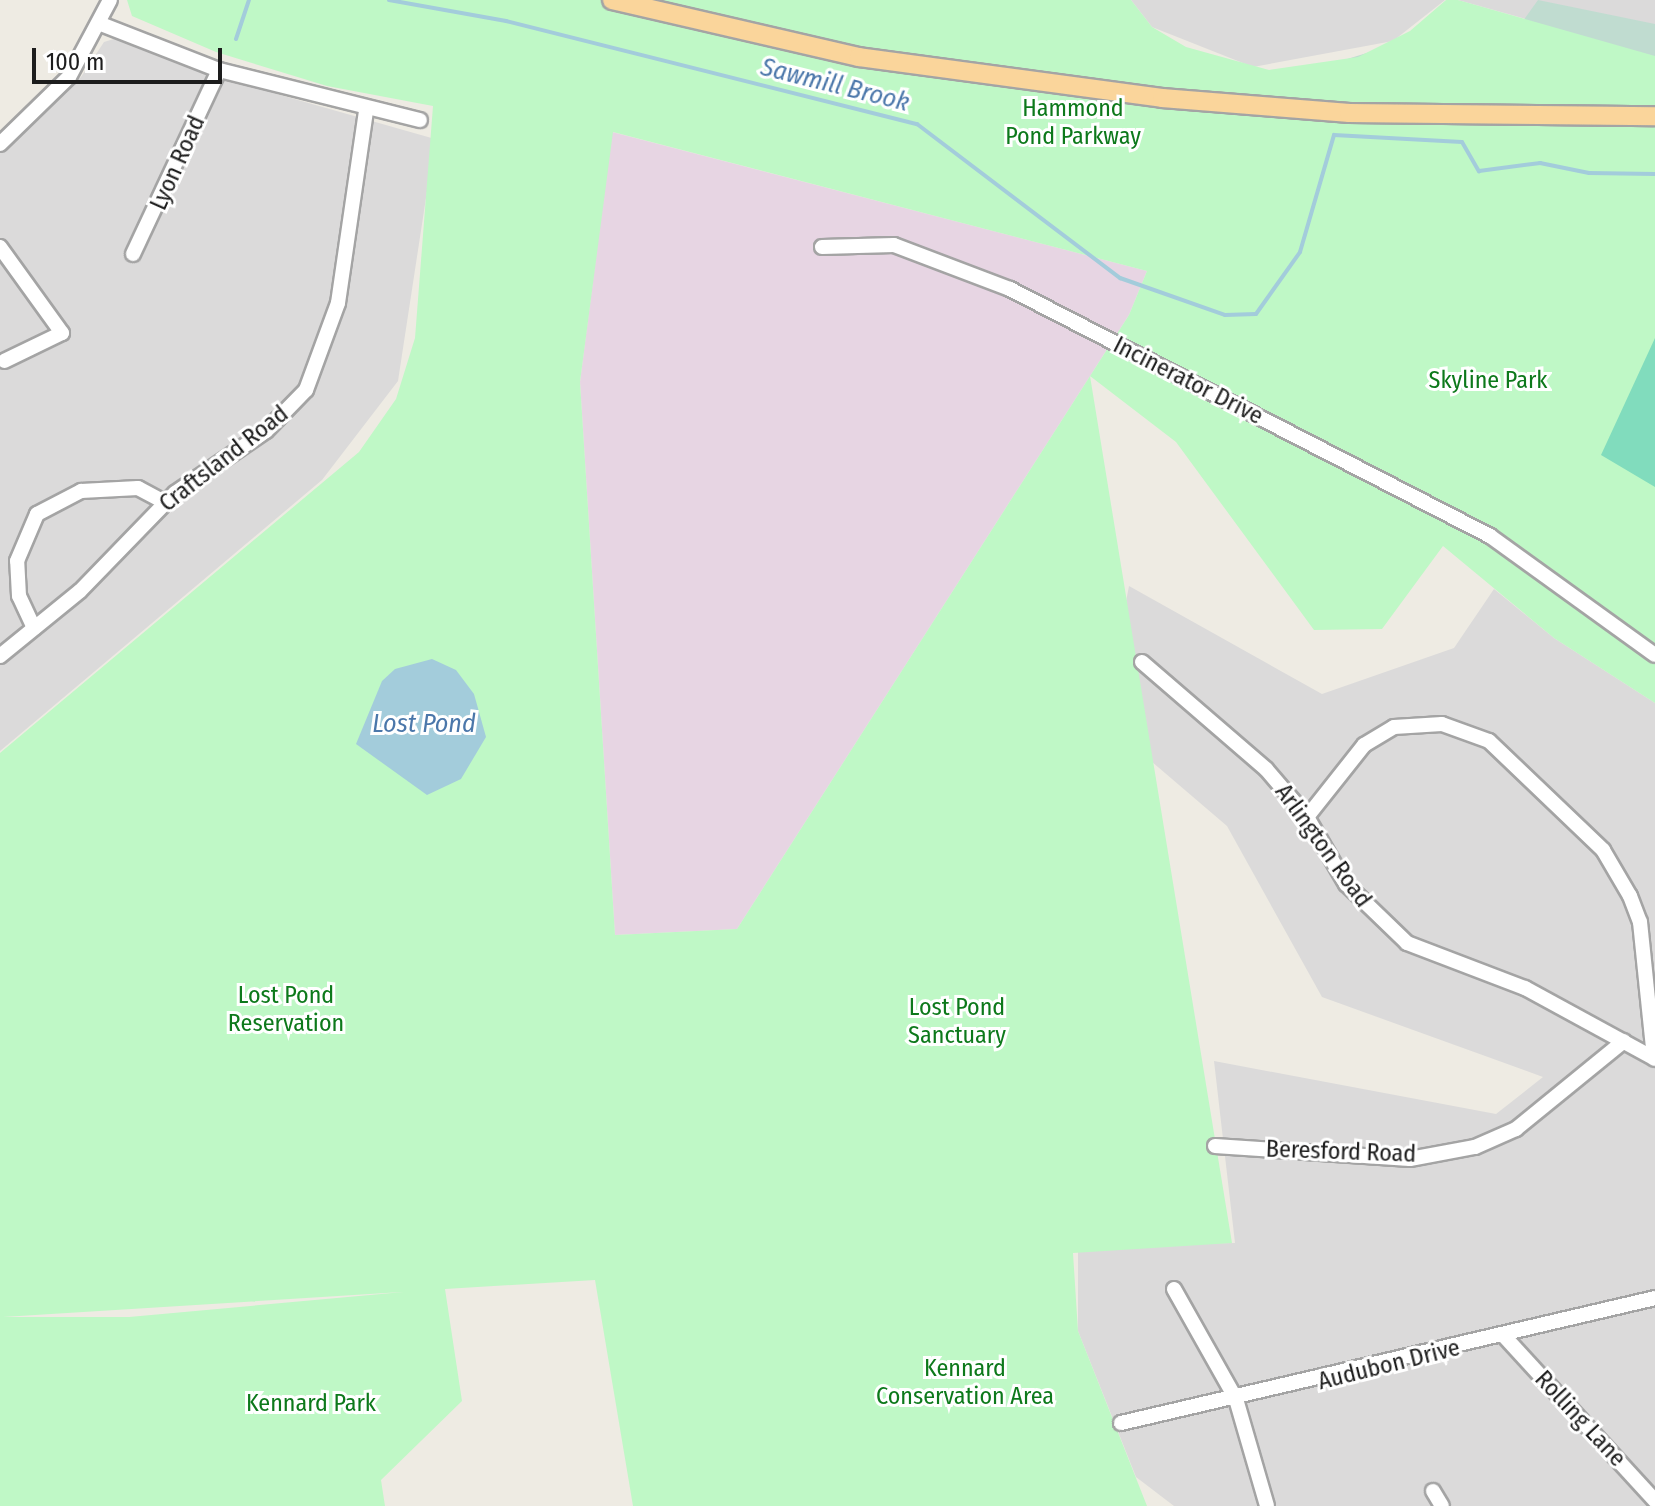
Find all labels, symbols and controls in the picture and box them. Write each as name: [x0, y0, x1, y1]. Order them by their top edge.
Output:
scale bar: [36, 32, 226, 82]
text: 100 m: [46, 48, 104, 76]
water label: Sawmill Brook: [758, 52, 912, 118]
park label: Hammond Pond Parkway: [1005, 95, 1141, 151]
street label: Lyon Road: [144, 111, 212, 215]
street label: Incinerator Drive: [1108, 331, 1268, 431]
park label: Skyline Park: [1429, 367, 1547, 395]
street label: Craftsland Road: [154, 400, 294, 518]
water label: Lost Pond: [372, 708, 476, 740]
street label: Arlington Road: [1269, 779, 1377, 913]
park label: Lost Pond Reservation: [228, 982, 344, 1038]
park label: Lost Pond Sanctuary: [908, 994, 1006, 1050]
street label: Beresford Road: [1265, 1135, 1417, 1169]
street label: Audubon Drive: [1315, 1333, 1463, 1397]
park label: Kennard Conservation Area: [876, 1355, 1054, 1411]
street label: Rolling Lane: [1528, 1365, 1632, 1473]
park label: Kennard Park: [246, 1390, 376, 1418]

